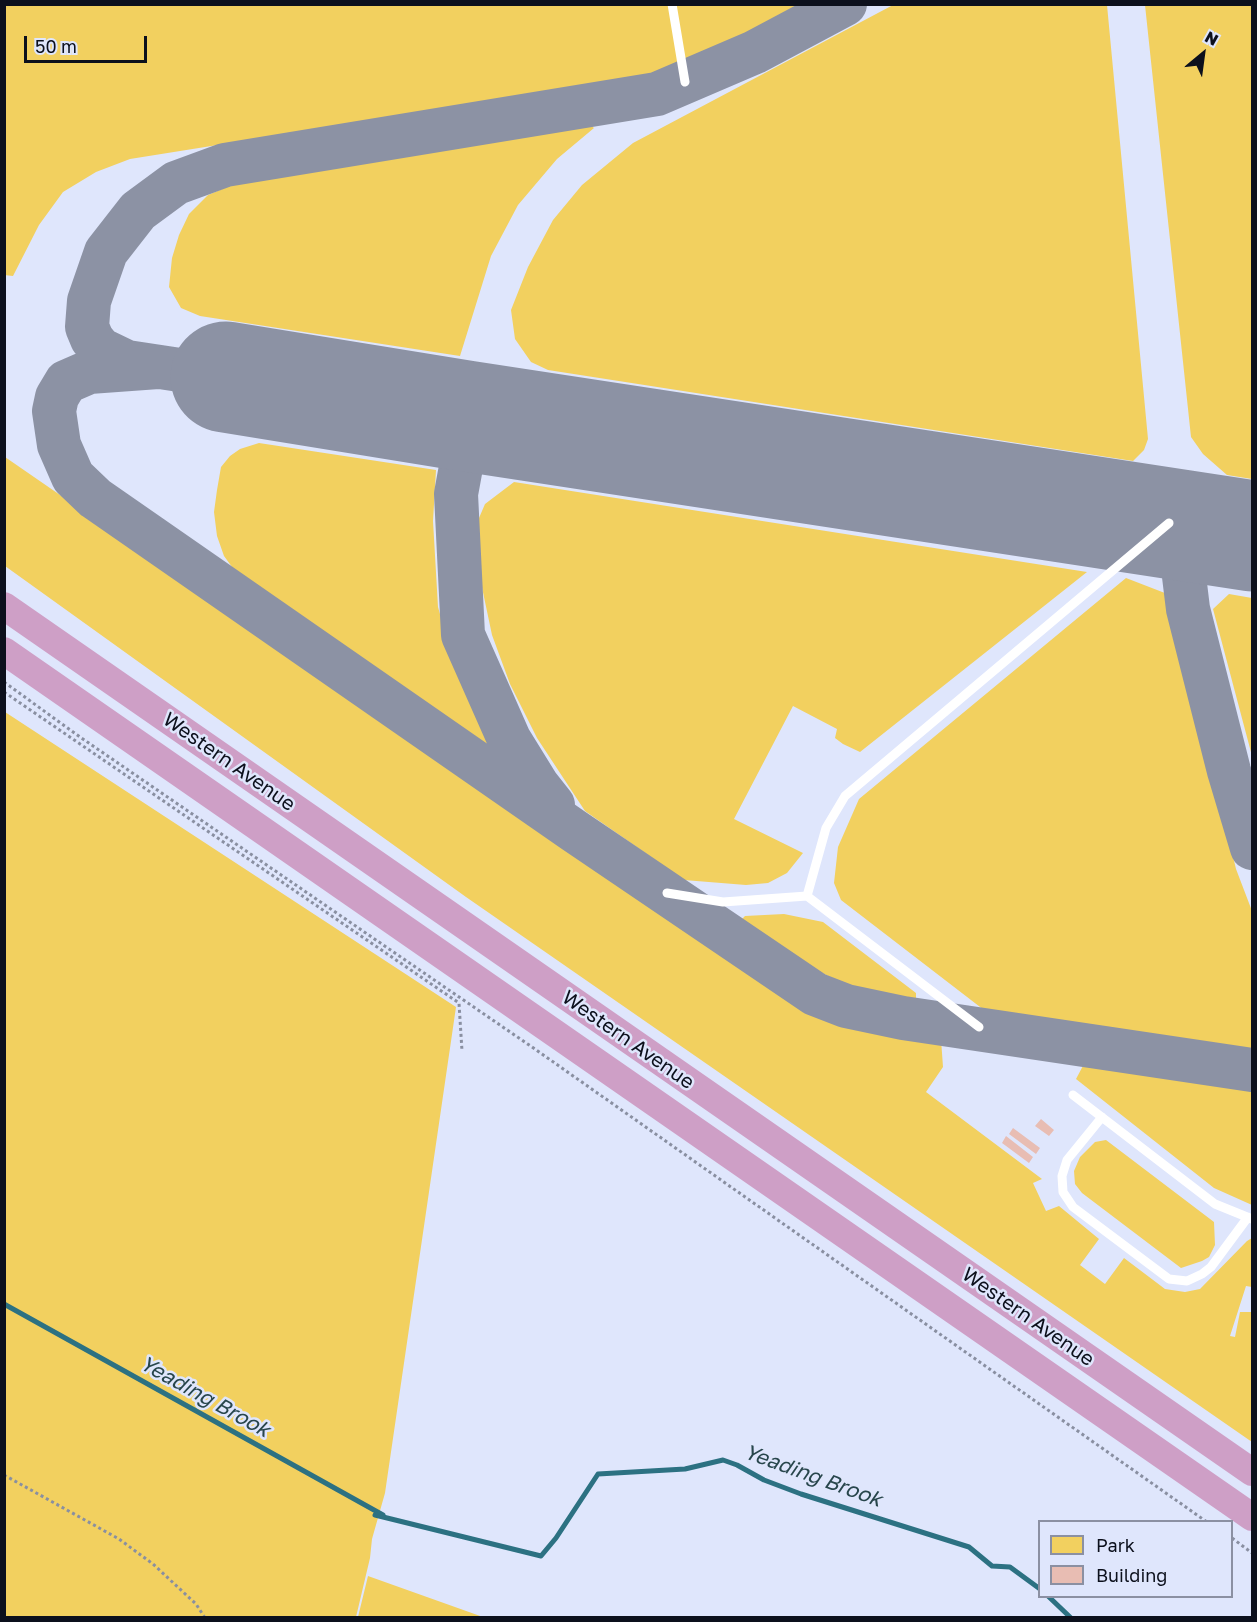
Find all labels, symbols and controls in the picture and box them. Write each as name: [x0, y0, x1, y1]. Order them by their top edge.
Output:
scale bar: [27, 24, 150, 62]
north arrow: [1173, 24, 1233, 84]
text: N: [1202, 27, 1222, 50]
text: 50 m: [35, 35, 77, 57]
street label: Western Avenue: [158, 707, 300, 817]
street label: Western Avenue: [557, 985, 699, 1095]
street label: Western Avenue: [957, 1262, 1099, 1372]
water label: Yeading Brook: [136, 1351, 274, 1443]
water label: Yeading Brook: [741, 1439, 885, 1513]
legend: [1038, 1520, 1233, 1598]
text: Park: [1096, 1534, 1135, 1556]
text: Building: [1096, 1564, 1167, 1586]

